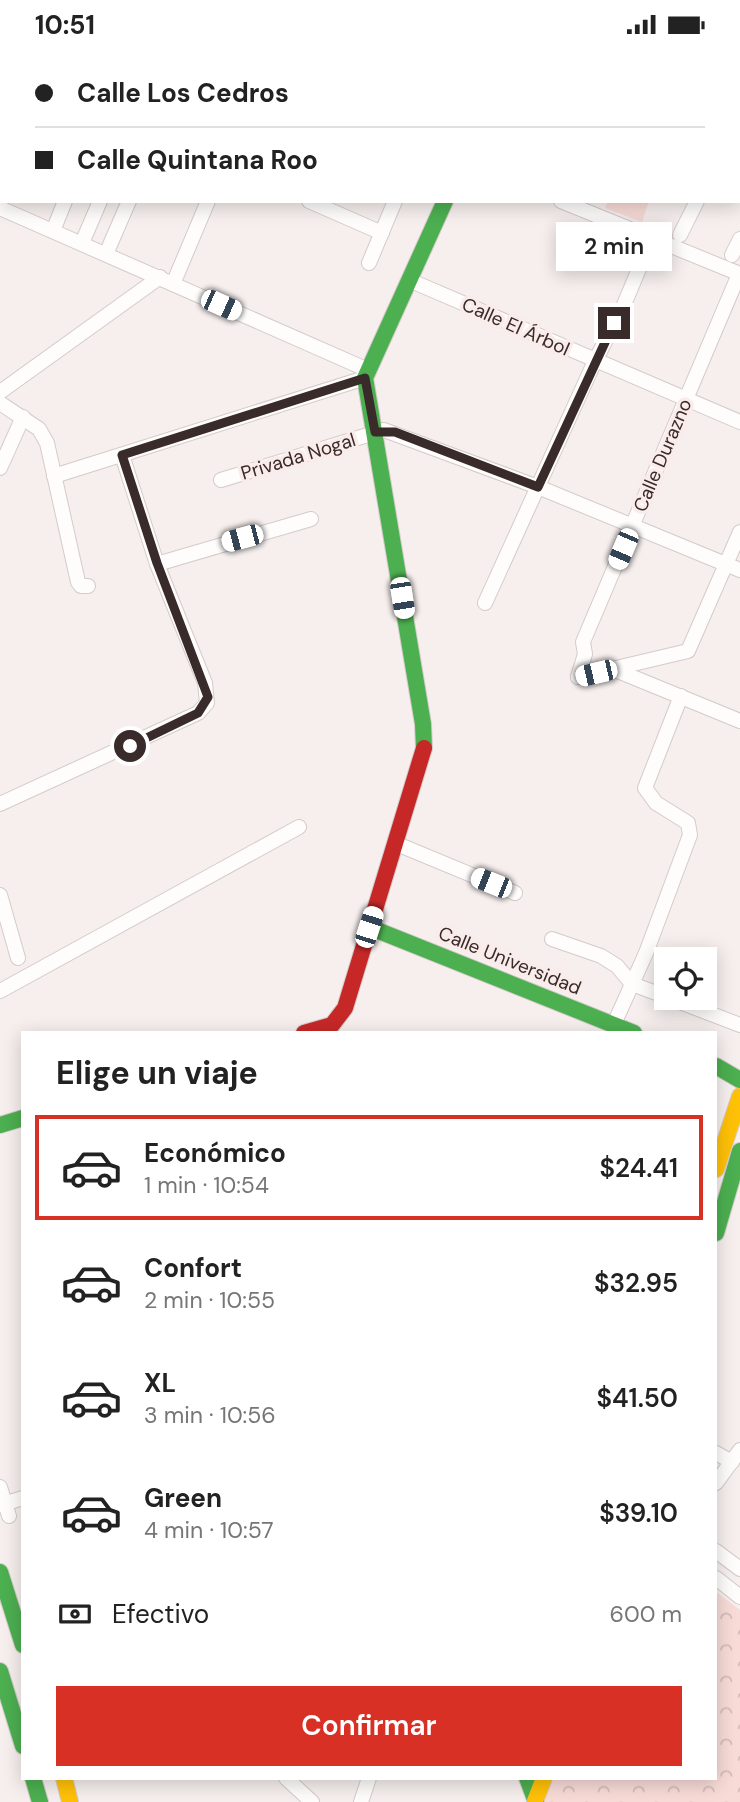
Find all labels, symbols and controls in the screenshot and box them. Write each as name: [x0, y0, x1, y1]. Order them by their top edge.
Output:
text: 10:51: [35, 8, 95, 42]
text: Calle Los Cedros: [77, 76, 289, 110]
text: Calle Quintana Roo: [77, 143, 318, 177]
callout: 2 min: [556, 222, 672, 271]
text: 2 min: [584, 231, 644, 261]
car: [198, 287, 245, 323]
street label: Calle El Árbol: [458, 292, 574, 361]
route end: [598, 307, 630, 339]
street label: Calle Durazno: [627, 395, 698, 516]
street label: Privada Nogal: [238, 427, 359, 486]
car: [219, 522, 266, 554]
car: [606, 526, 641, 572]
car: [389, 576, 416, 620]
car: [574, 658, 619, 688]
route start: [114, 730, 146, 762]
car: [468, 865, 515, 901]
car: [353, 904, 386, 950]
street label: Calle Universidad: [435, 920, 585, 1000]
map controls: [654, 947, 717, 1010]
button: locate: [654, 947, 717, 1010]
text: Elige un viaje: [56, 1052, 258, 1094]
icon: car: [60, 1136, 123, 1199]
text: Económico: [144, 1136, 286, 1170]
text: $24.41: [599, 1151, 678, 1185]
text: 1 min · 10:54: [144, 1170, 269, 1200]
icon: car: [60, 1251, 123, 1314]
text: Confort: [144, 1251, 242, 1285]
text: $32.95: [594, 1266, 678, 1300]
text: 2 min · 10:55: [144, 1285, 275, 1315]
icon: car: [60, 1366, 123, 1429]
text: XL: [144, 1366, 176, 1400]
text: $41.50: [596, 1381, 678, 1415]
text: 3 min · 10:56: [144, 1400, 276, 1430]
icon: car: [60, 1481, 123, 1544]
text: Green: [144, 1481, 222, 1515]
text: $39.10: [599, 1496, 678, 1530]
text: 4 min · 10:57: [144, 1515, 274, 1545]
icon: cash: [56, 1595, 94, 1633]
text: Efectivo: [112, 1597, 209, 1631]
text: 600 m: [609, 1599, 682, 1629]
button: Confirmar: [56, 1686, 682, 1766]

